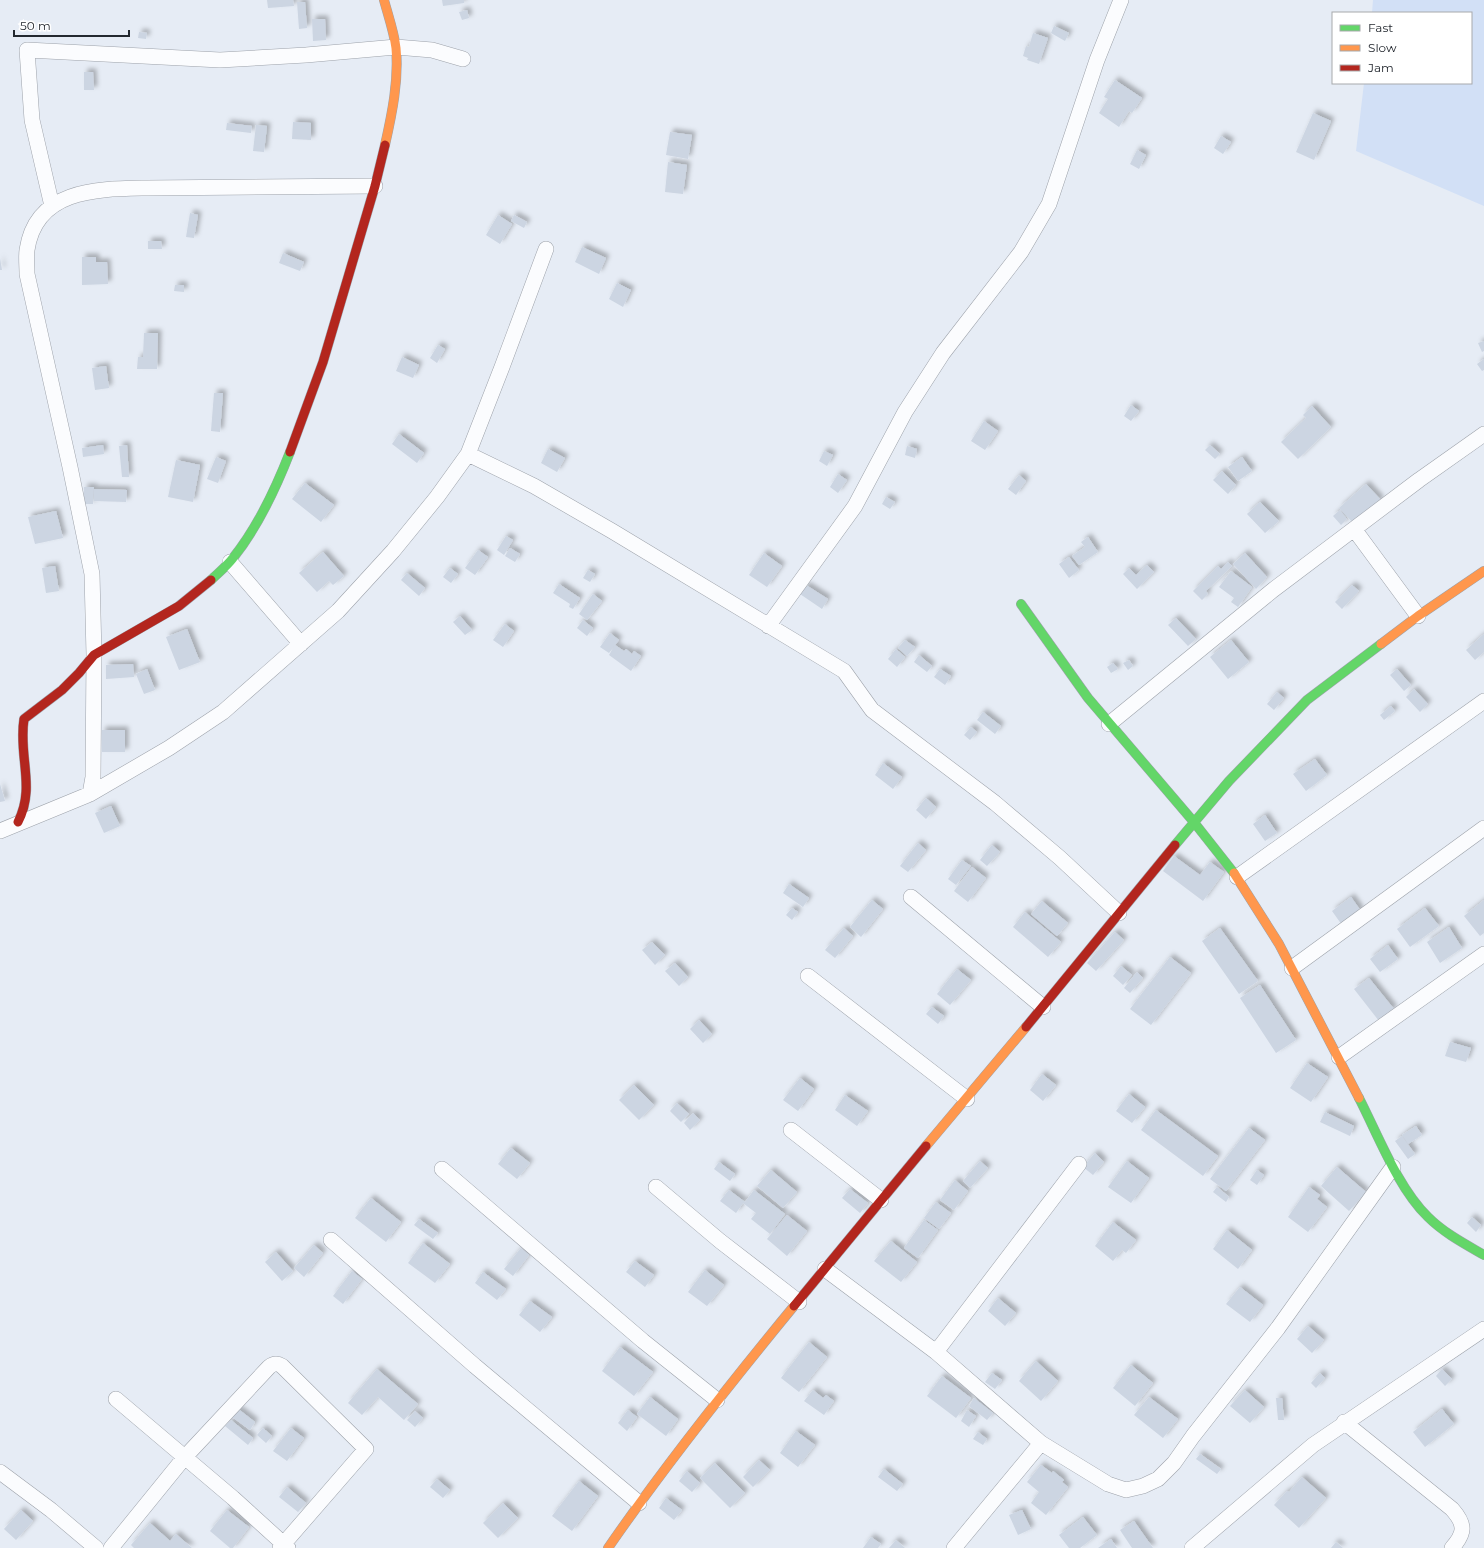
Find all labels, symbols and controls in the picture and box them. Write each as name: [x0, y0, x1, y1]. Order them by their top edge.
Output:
scale bar: [14, 12, 129, 38]
legend: [1332, 12, 1472, 84]
text: 50 m: [20, 18, 51, 33]
text: Fast: [1368, 20, 1393, 35]
text: Slow: [1368, 40, 1397, 55]
text: Jam: [1367, 60, 1394, 75]

